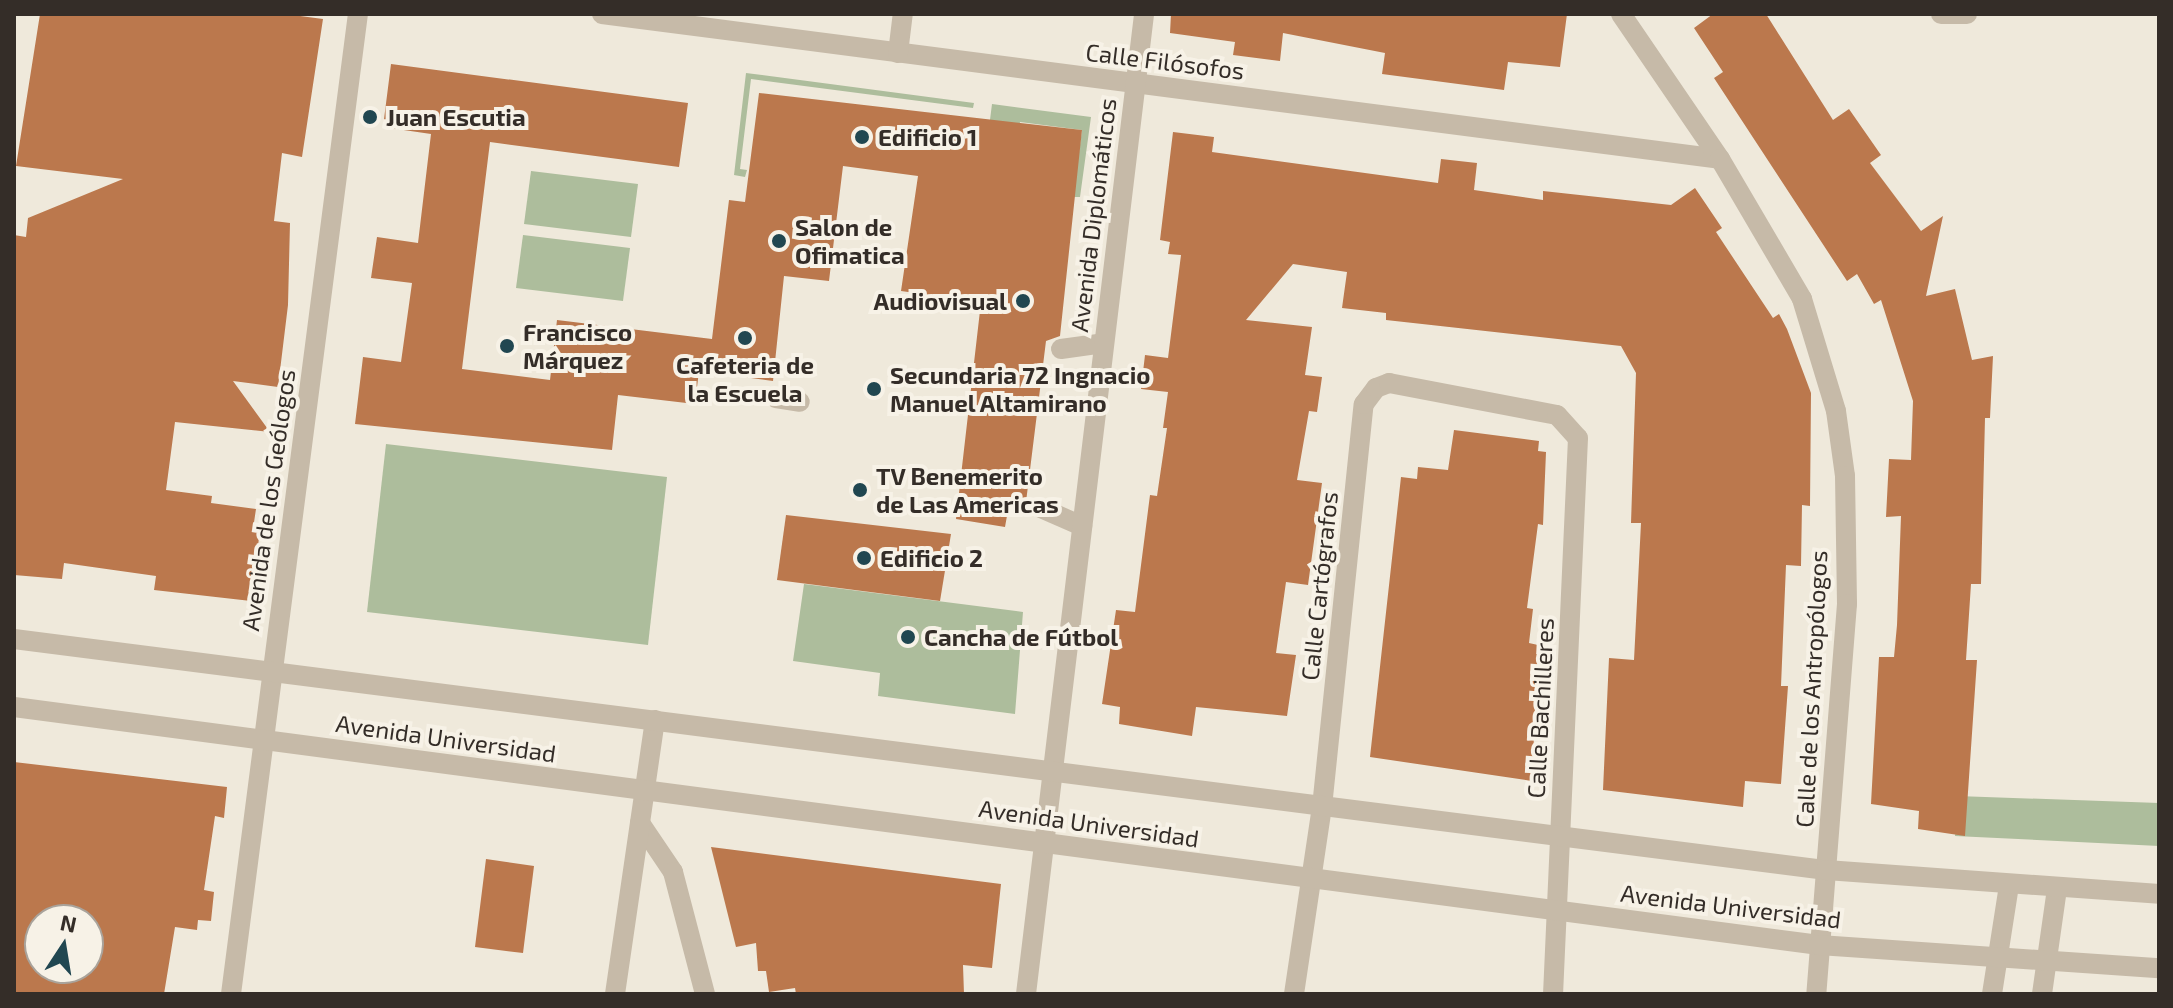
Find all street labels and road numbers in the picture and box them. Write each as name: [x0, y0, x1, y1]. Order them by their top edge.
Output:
street label: Calle Filósofos: [1084, 37, 1246, 85]
street label: Avenida Diplomáticos: [1064, 96, 1122, 334]
street label: Avenida de los Geólogos: [235, 367, 301, 633]
street label: Calle Cartógrafos: [1295, 490, 1343, 682]
street label: Calle de los Antropólogos: [1789, 549, 1833, 829]
street label: Calle Bachilleres: [1521, 617, 1559, 799]
street label: Avenida Universidad: [334, 708, 558, 768]
street label: Avenida Universidad: [977, 793, 1201, 853]
street label: Avenida Universidad: [1619, 878, 1843, 934]

